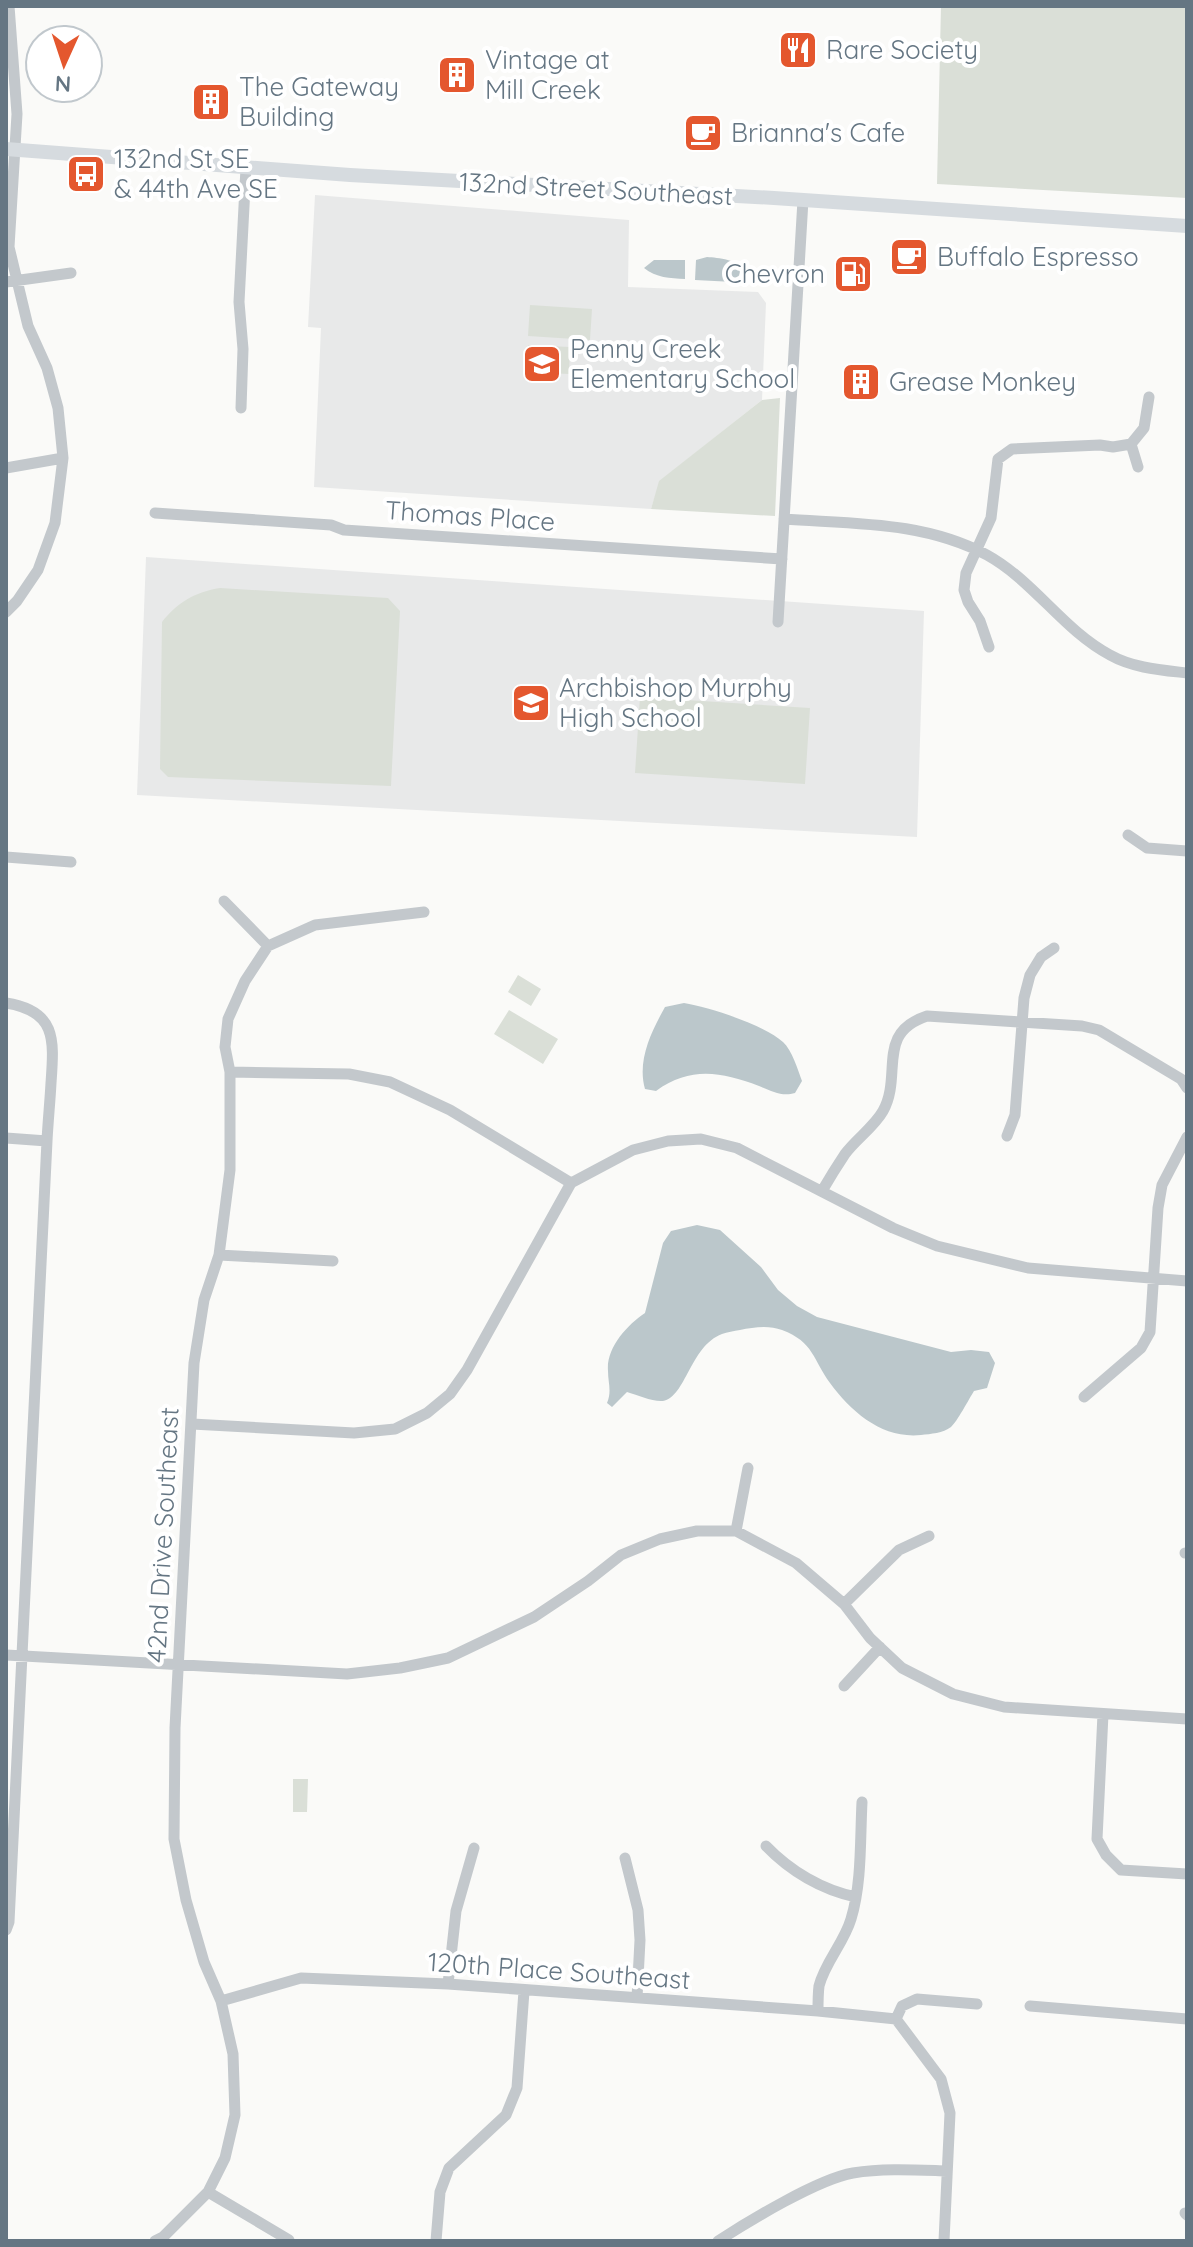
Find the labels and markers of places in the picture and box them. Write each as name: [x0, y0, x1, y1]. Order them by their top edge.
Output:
restaurant icon: Rare Society: [777, 29, 819, 71]
place label: Rare Society: [826, 33, 978, 66]
place label: Vintage at Mill Creek: [485, 43, 610, 106]
building icon: Vintage at Mill Creek: [436, 54, 478, 96]
place label: The Gateway Building: [239, 70, 399, 133]
building icon: The Gateway Building: [190, 81, 232, 123]
cafe icon: Brianna's Cafe: [682, 112, 724, 154]
place label: Brianna's Cafe: [731, 116, 905, 149]
place label: 132nd St SE & 44th Ave SE: [114, 142, 278, 205]
bus stop icon: 132nd St SE & 44th Ave SE: [65, 153, 107, 195]
cafe icon: Buffalo Espresso: [888, 236, 930, 278]
place label: Buffalo Espresso: [937, 240, 1139, 273]
fuel station icon: Chevron: [832, 253, 874, 295]
place label: Chevron: [725, 257, 825, 290]
place label: Penny Creek Elementary School: [570, 332, 795, 395]
school or university icon: Penny Creek Elementary School: [521, 343, 563, 385]
building icon: Grease Monkey: [840, 361, 882, 403]
place label: Grease Monkey: [889, 365, 1076, 398]
place label: Archbishop Murphy High School: [559, 671, 792, 734]
school or university icon: Archbishop Murphy High School: [510, 682, 552, 724]

